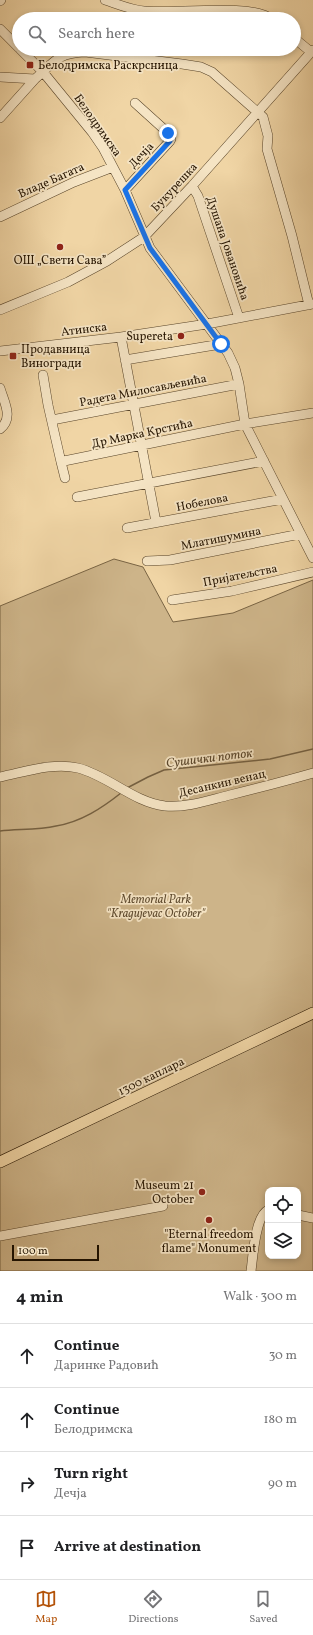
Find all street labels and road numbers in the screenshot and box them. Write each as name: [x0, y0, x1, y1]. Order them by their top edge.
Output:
street label: Белодримска: [70, 91, 125, 160]
street label: Дечја: [126, 139, 158, 172]
street label: Владе Багата: [16, 159, 87, 203]
street label: Букурешка: [148, 160, 202, 216]
street label: Душана Јовановића: [202, 194, 252, 303]
street label: Атинска: [60, 319, 108, 341]
street label: Радета Милосављевића: [78, 371, 208, 411]
street label: Др Марка Крстића: [90, 415, 194, 453]
street label: Нобелова: [175, 490, 229, 516]
street label: Млатишумина: [180, 523, 263, 555]
street label: Пријатељства: [202, 561, 279, 591]
street label: Десанкин венац: [177, 766, 268, 802]
street label: 1300 каплара: [116, 1054, 187, 1100]

